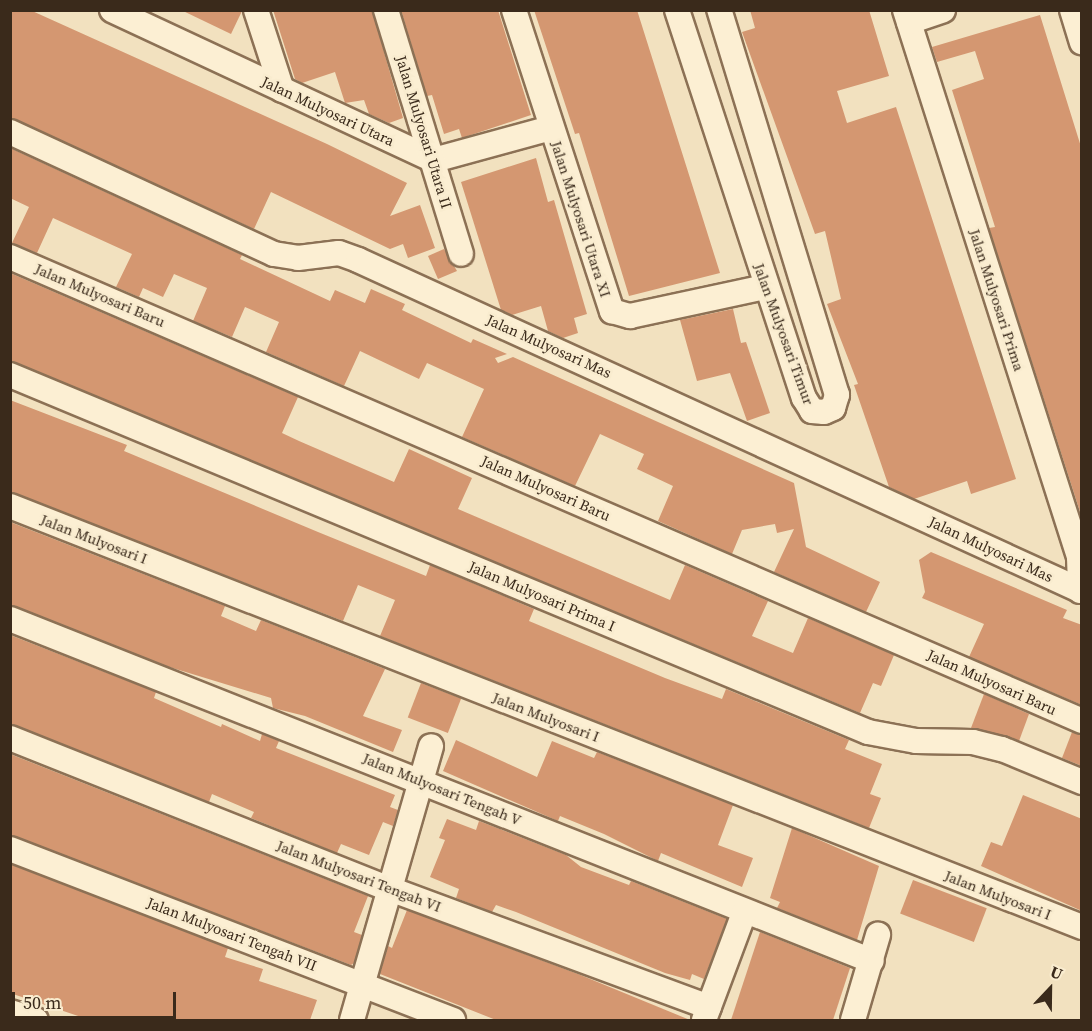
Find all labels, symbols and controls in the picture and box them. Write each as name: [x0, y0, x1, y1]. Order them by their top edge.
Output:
street label: Jalan Mulyosari Utara II: [392, 53, 456, 211]
street label: Jalan Mulyosari Utara: [259, 72, 397, 150]
street label: Jalan Mulyosari Utara XI: [547, 139, 615, 299]
street label: Jalan Mulyosari Prima: [966, 227, 1028, 373]
street label: Jalan Mulyosari Baru: [32, 259, 168, 331]
street label: Jalan Mulyosari Timur: [750, 261, 818, 407]
street label: Jalan Mulyosari Mas: [484, 310, 614, 382]
street label: Jalan Mulyosari Baru: [479, 451, 613, 525]
street label: Jalan Mulyosari I: [38, 510, 150, 568]
street label: Jalan Mulyosari Mas: [926, 512, 1056, 586]
street label: Jalan Mulyosari Prima I: [466, 557, 618, 635]
street label: Jalan Mulyosari Baru: [925, 645, 1059, 719]
street label: Jalan Mulyosari I: [490, 688, 602, 746]
street label: Jalan Mulyosari Tengah V: [360, 749, 524, 829]
street label: Jalan Mulyosari Tengah VI: [274, 836, 444, 916]
street label: Jalan Mulyosari I: [942, 866, 1054, 924]
street label: Jalan Mulyosari Tengah VII: [144, 893, 320, 975]
north arrow: [1020, 959, 1080, 1019]
text: U: [1047, 960, 1066, 985]
scale bar: [15, 980, 178, 1018]
text: 50 m: [23, 990, 61, 1015]

